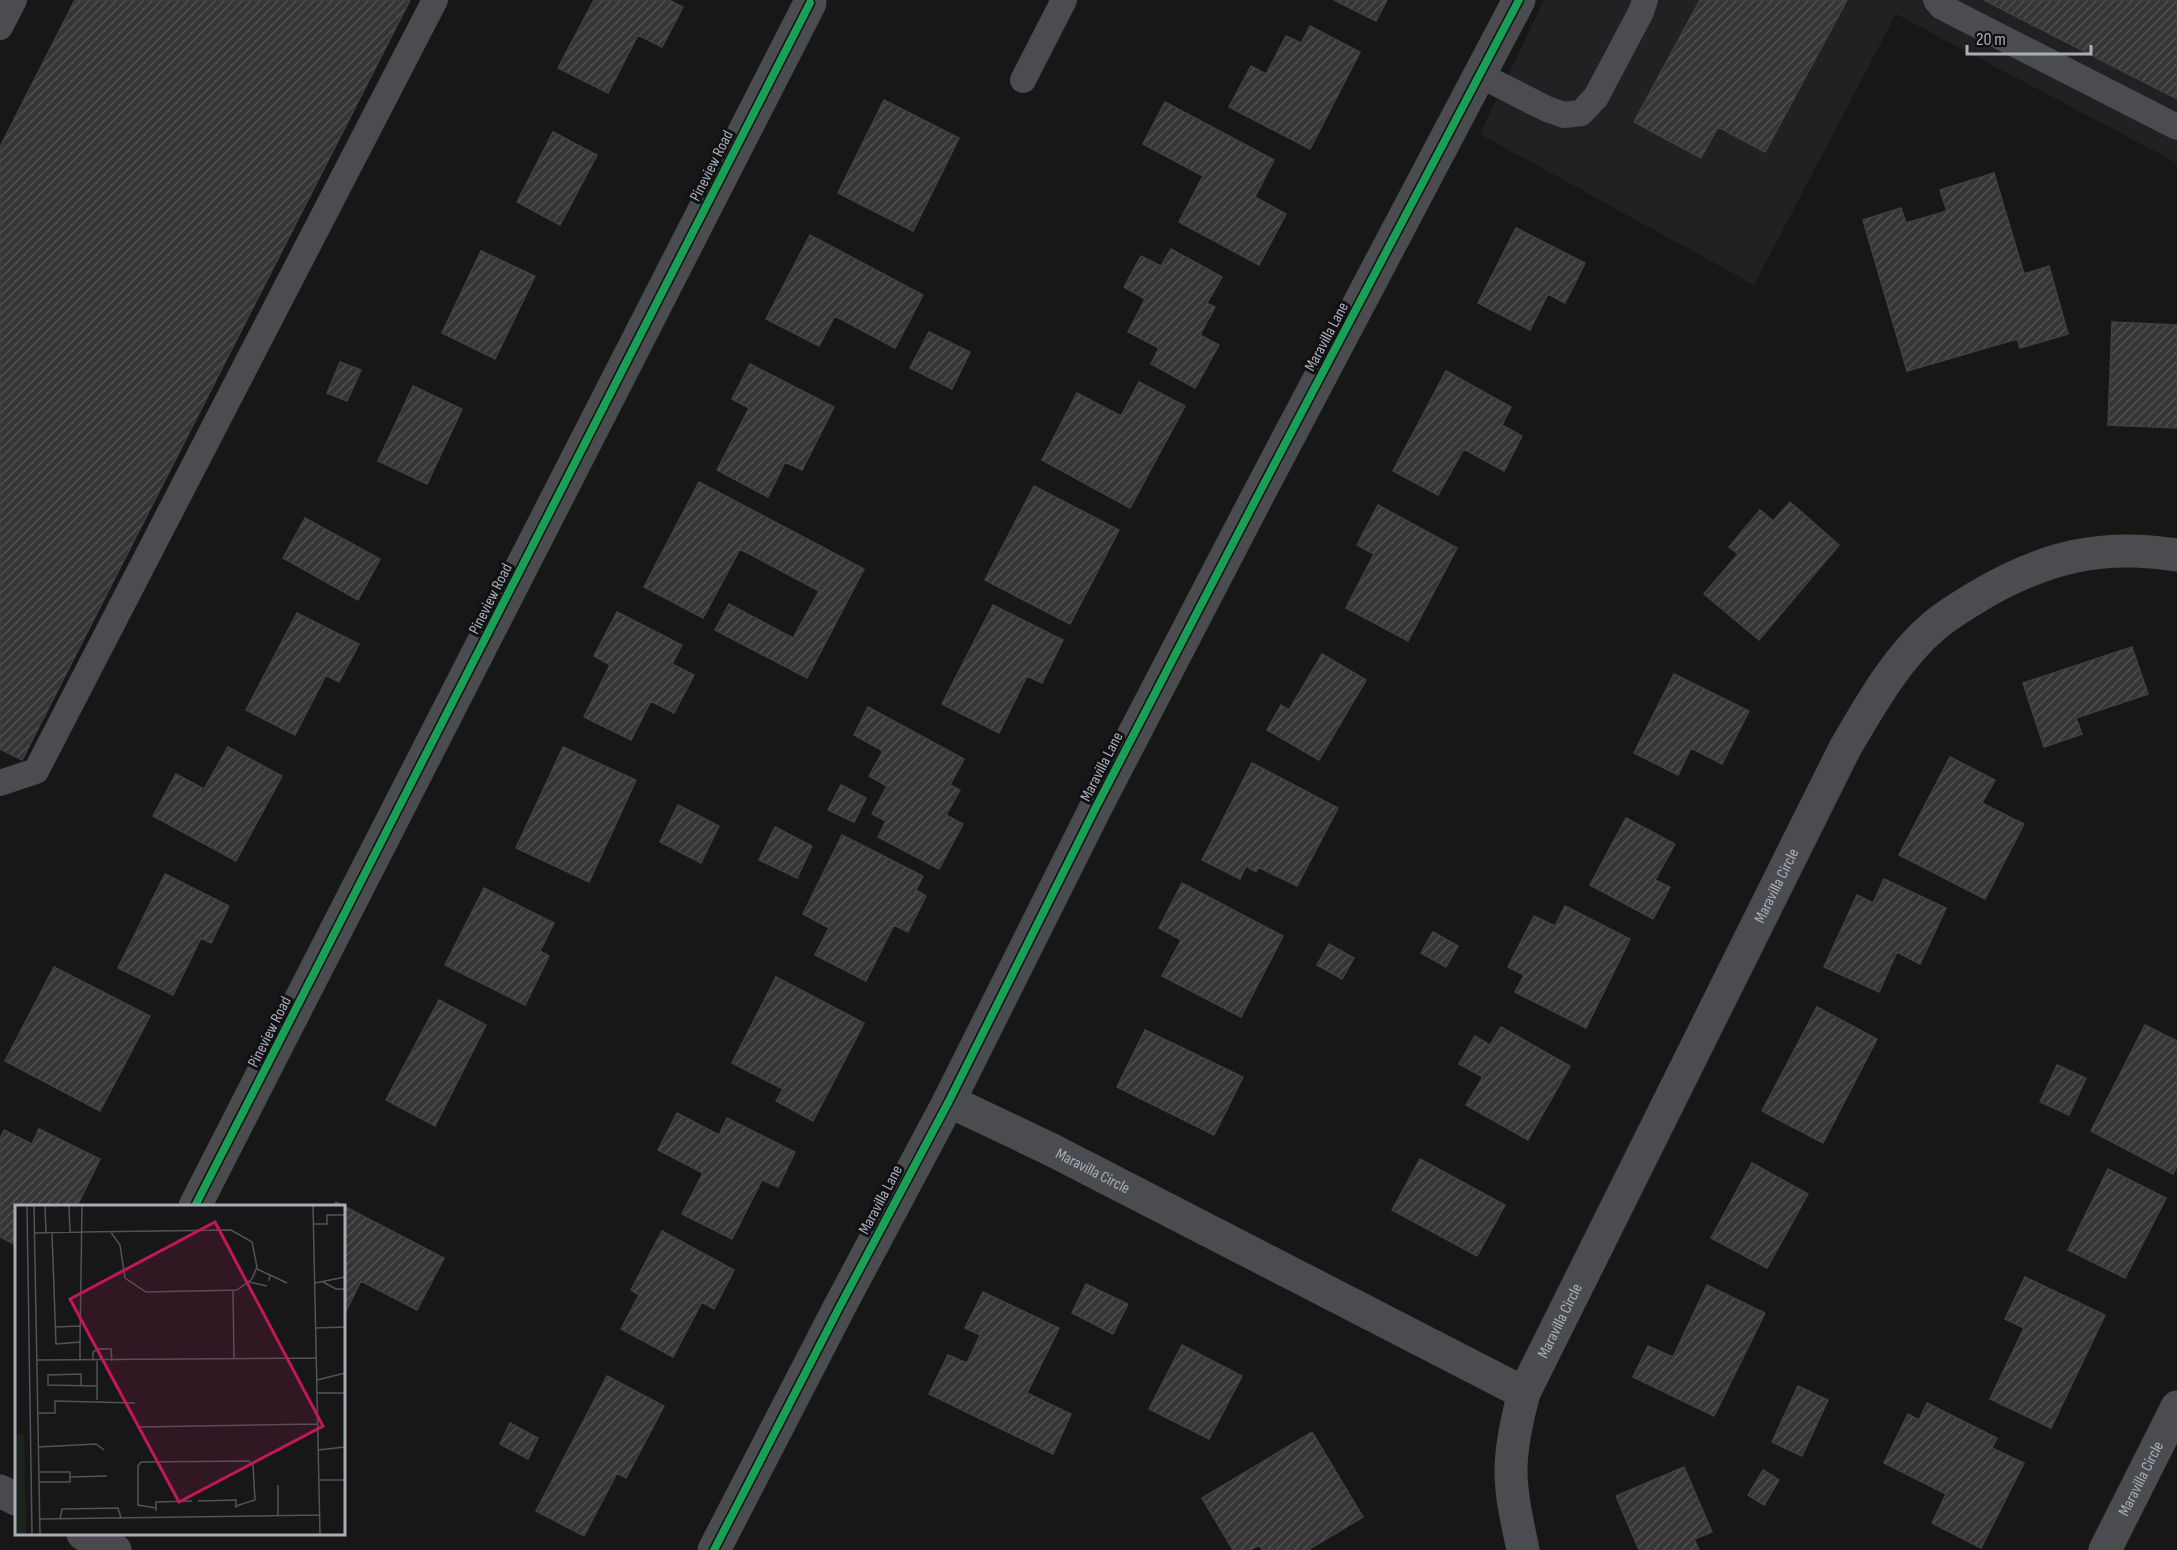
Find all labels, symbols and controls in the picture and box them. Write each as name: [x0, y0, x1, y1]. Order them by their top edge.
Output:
scale bar: [1967, 18, 2092, 56]
text: 20 m: [1976, 29, 2006, 50]
street label: Pineview Road: [686, 128, 738, 204]
street label: Maravilla Lane: [1301, 299, 1353, 375]
street label: Pineview Road: [465, 561, 517, 637]
street label: Maravilla Lane: [1076, 729, 1128, 805]
street label: Maravilla Circle: [1750, 845, 1803, 926]
street label: Pineview Road: [244, 994, 296, 1070]
street label: Maravilla Circle: [1053, 1144, 1133, 1198]
street label: Maravilla Lane: [855, 1162, 907, 1238]
inset map: [15, 1205, 345, 1535]
street label: Maravilla Circle: [1533, 1280, 1586, 1361]
street label: Maravilla Circle: [2114, 1438, 2168, 1519]

